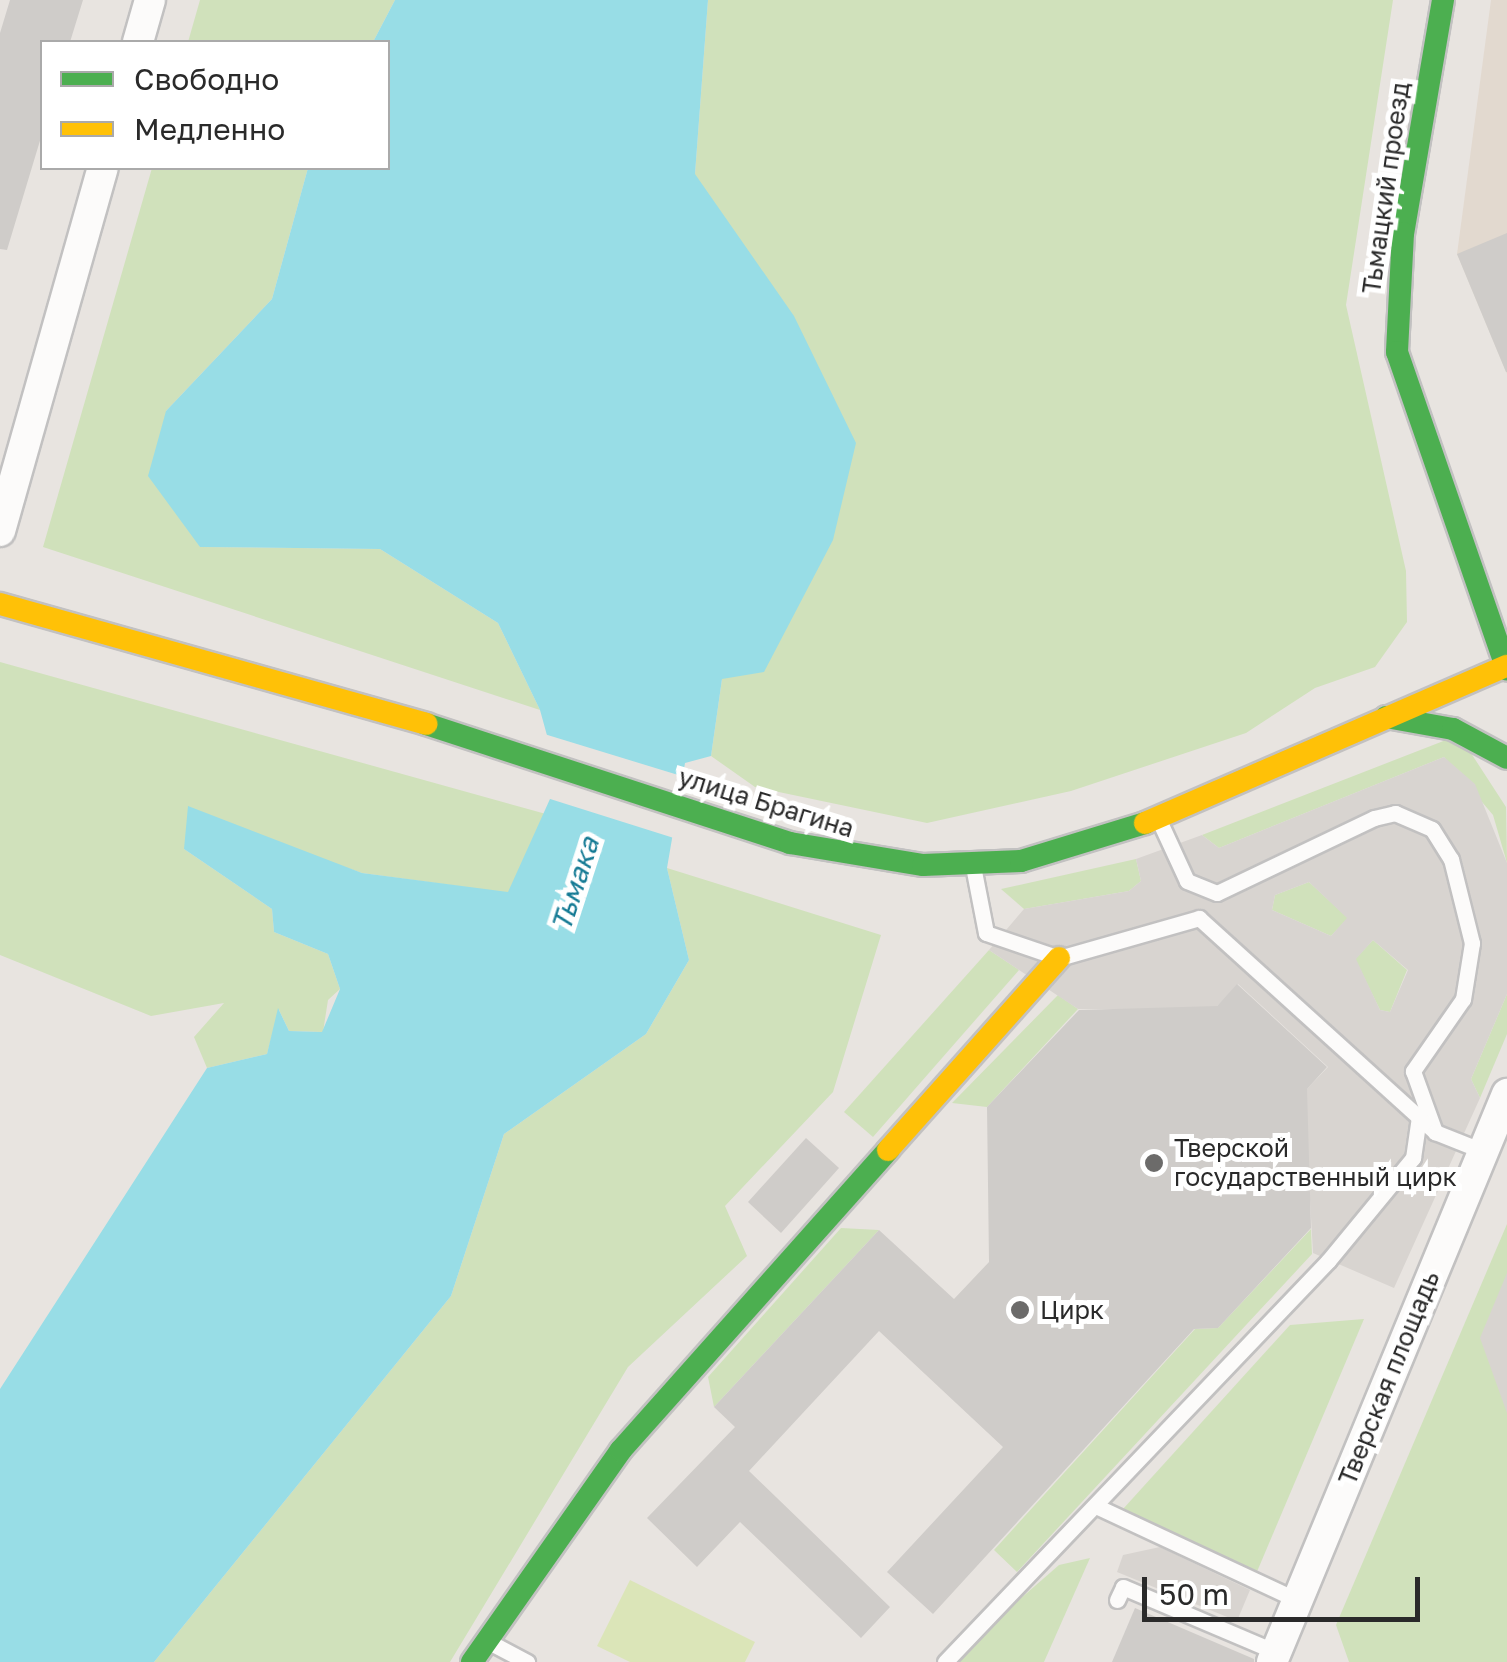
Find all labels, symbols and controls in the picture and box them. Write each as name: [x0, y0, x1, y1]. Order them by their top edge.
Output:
legend: [40, 40, 390, 170]
text: Свободно: [134, 61, 279, 97]
street label: Тьмацкий проезд: [1356, 80, 1416, 296]
text: Медленно: [134, 111, 285, 147]
street label: улица Брагина: [675, 762, 857, 844]
water label: Тьмака: [544, 833, 606, 935]
place label: Тверской государственный цирк: [1174, 1134, 1457, 1193]
marker: Тверской государственный цирк: [1143, 1152, 1165, 1174]
street label: Тверская площадь: [1332, 1267, 1446, 1489]
place label: Цирк: [1040, 1295, 1104, 1325]
marker: Цирк: [1009, 1299, 1031, 1321]
scale bar: [1147, 1557, 1424, 1619]
text: 50 m: [1159, 1576, 1229, 1612]

